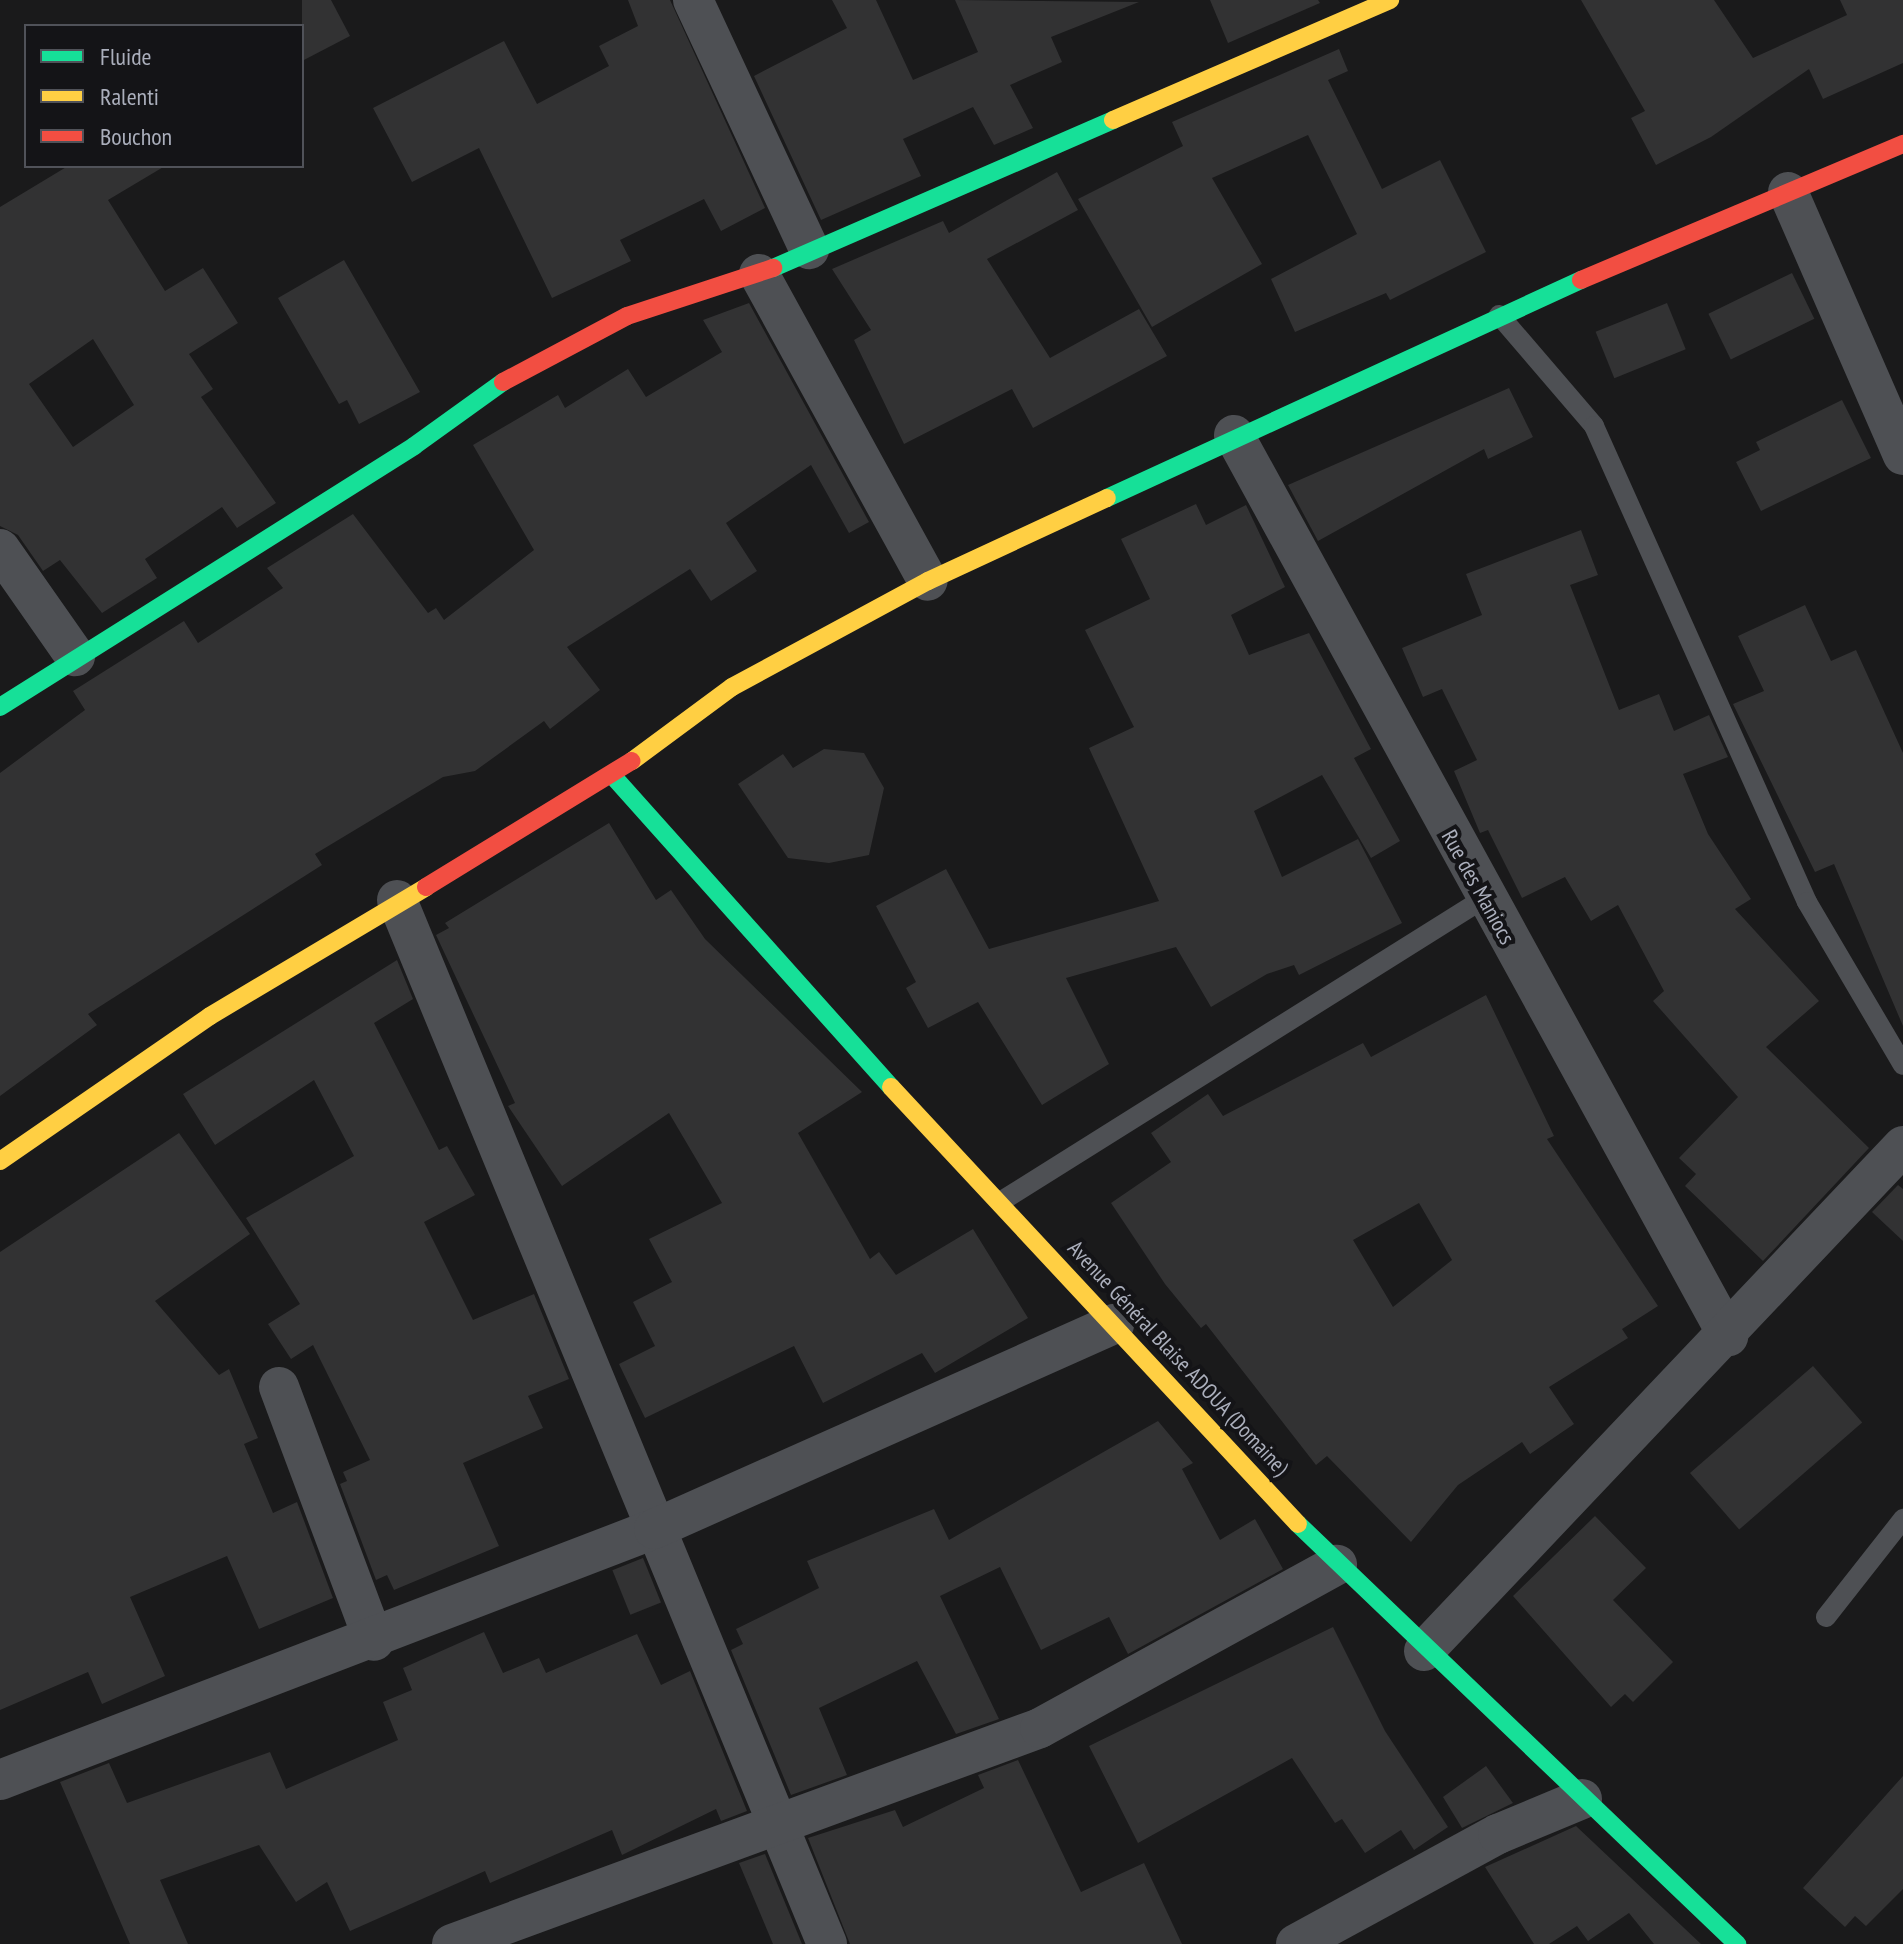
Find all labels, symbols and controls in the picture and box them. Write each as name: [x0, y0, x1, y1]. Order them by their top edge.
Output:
legend: [24, 24, 304, 168]
text: Fluide: [100, 41, 151, 72]
text: Ralenti: [100, 81, 159, 112]
text: Bouchon: [100, 121, 172, 152]
street label: Rue des Maniocs: [1436, 825, 1520, 949]
street label: Avenue Général Blaise ADOUA (Domaine): [1062, 1235, 1294, 1481]

